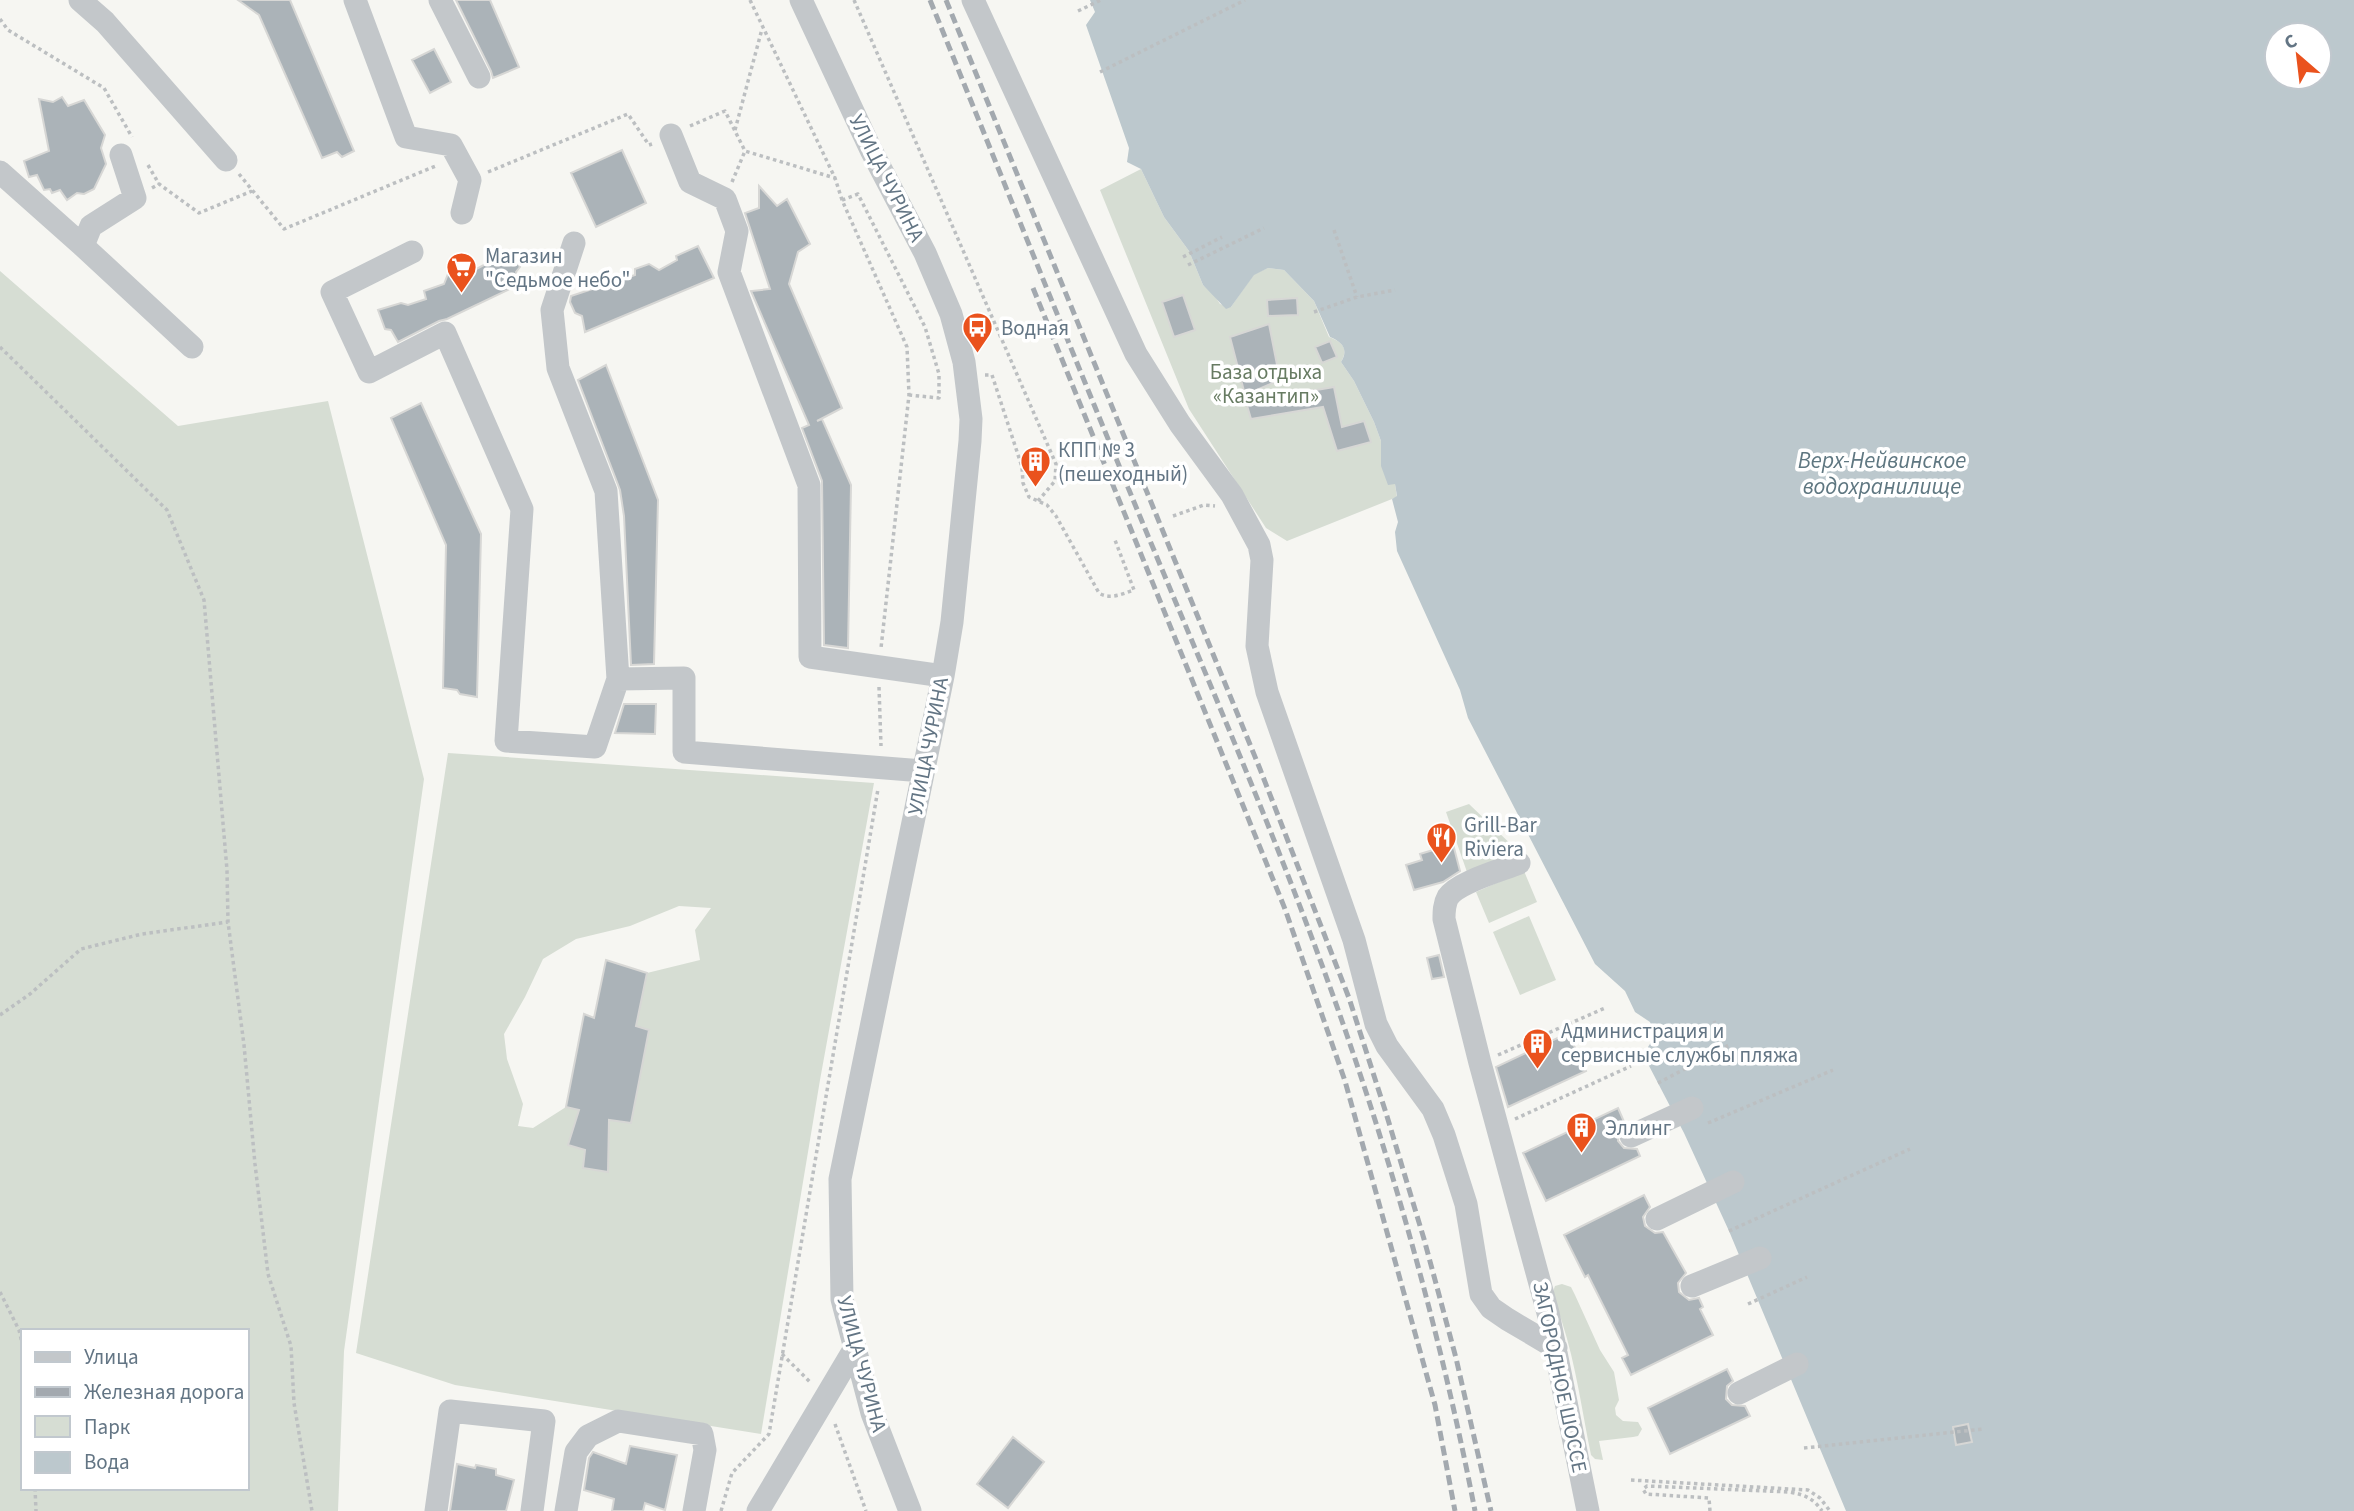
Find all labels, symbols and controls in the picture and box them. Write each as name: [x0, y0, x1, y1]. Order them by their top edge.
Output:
north arrow: [2263, 21, 2333, 91]
text: С: [2280, 28, 2302, 57]
street label: УЛИЦА ЧУРИНА: [842, 109, 932, 248]
place label: Магазин "Седьмое небо": [485, 241, 631, 295]
supermarket icon: Магазин "Седьмое небо": [445, 251, 479, 295]
bus stop icon: Водная: [961, 311, 995, 355]
place label: Водная: [1001, 313, 1069, 343]
park label: База отдыха «Казантип»: [1210, 357, 1322, 411]
place label: КПП № 3 (пешеходный): [1058, 435, 1188, 489]
water label: Верх-Нейвинское водохранилище: [1798, 444, 1966, 503]
building icon: КПП № 3 (пешеходный): [1018, 445, 1052, 489]
street label: УЛИЦА ЧУРИНА: [900, 674, 956, 817]
place label: Grill-Bar Riviera: [1464, 810, 1538, 864]
restaurant icon: Grill-Bar Riviera: [1424, 820, 1458, 864]
place label: Администрация и сервисные службы пляжа: [1561, 1016, 1798, 1070]
building icon: Администрация и сервисные службы пляжа: [1521, 1026, 1555, 1070]
building icon: Эллинг: [1565, 1111, 1599, 1155]
place label: Эллинг: [1605, 1113, 1672, 1143]
street label: ЗАГОРОДНОЕ ШОССЕ: [1525, 1279, 1595, 1475]
street label: УЛИЦА ЧУРИНА: [829, 1293, 895, 1436]
legend: [21, 1329, 248, 1490]
text: Улица: [84, 1342, 139, 1372]
text: Железная дорога: [84, 1377, 244, 1407]
text: Парк: [84, 1412, 131, 1442]
text: Вода: [84, 1447, 130, 1477]

